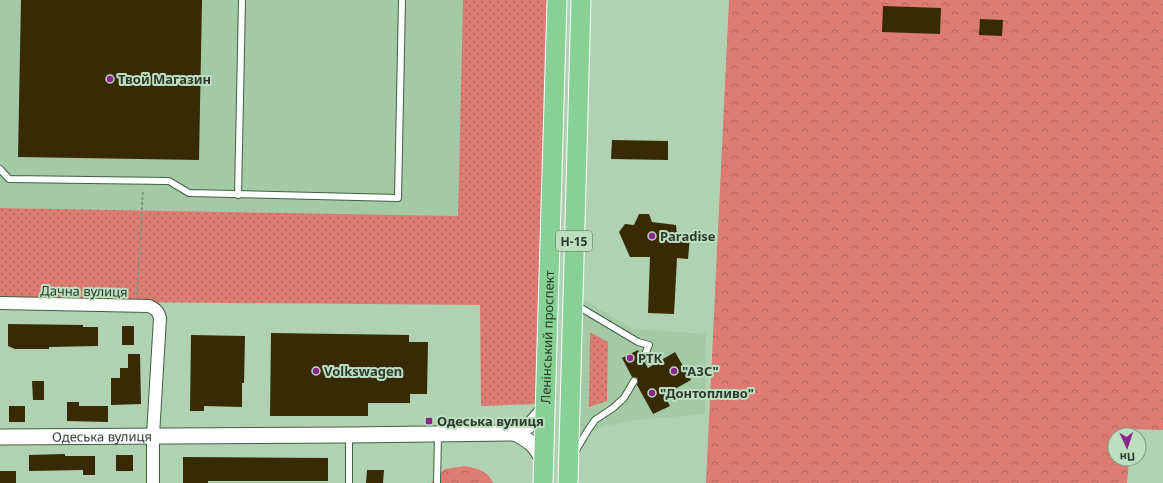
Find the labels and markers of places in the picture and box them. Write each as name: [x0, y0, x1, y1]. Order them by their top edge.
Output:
place label: Твой Магазин: [118, 70, 211, 88]
marker: Твой Магазин: [105, 74, 115, 84]
place label: Paradise: [660, 227, 716, 245]
marker: Paradise: [647, 231, 657, 241]
place label: РТК: [638, 349, 663, 367]
marker: РТК: [625, 353, 635, 363]
place label: Volkswagen: [324, 362, 402, 380]
place label: "АЗС": [682, 362, 719, 380]
marker: Volkswagen: [311, 366, 321, 376]
marker: "АЗС": [669, 366, 679, 376]
place label: "Донтопливо": [660, 384, 754, 402]
marker: "Донтопливо": [647, 388, 657, 398]
place label: Одеська вулиця: [437, 412, 544, 430]
marker: Одеська вулиця: [424, 416, 434, 426]

